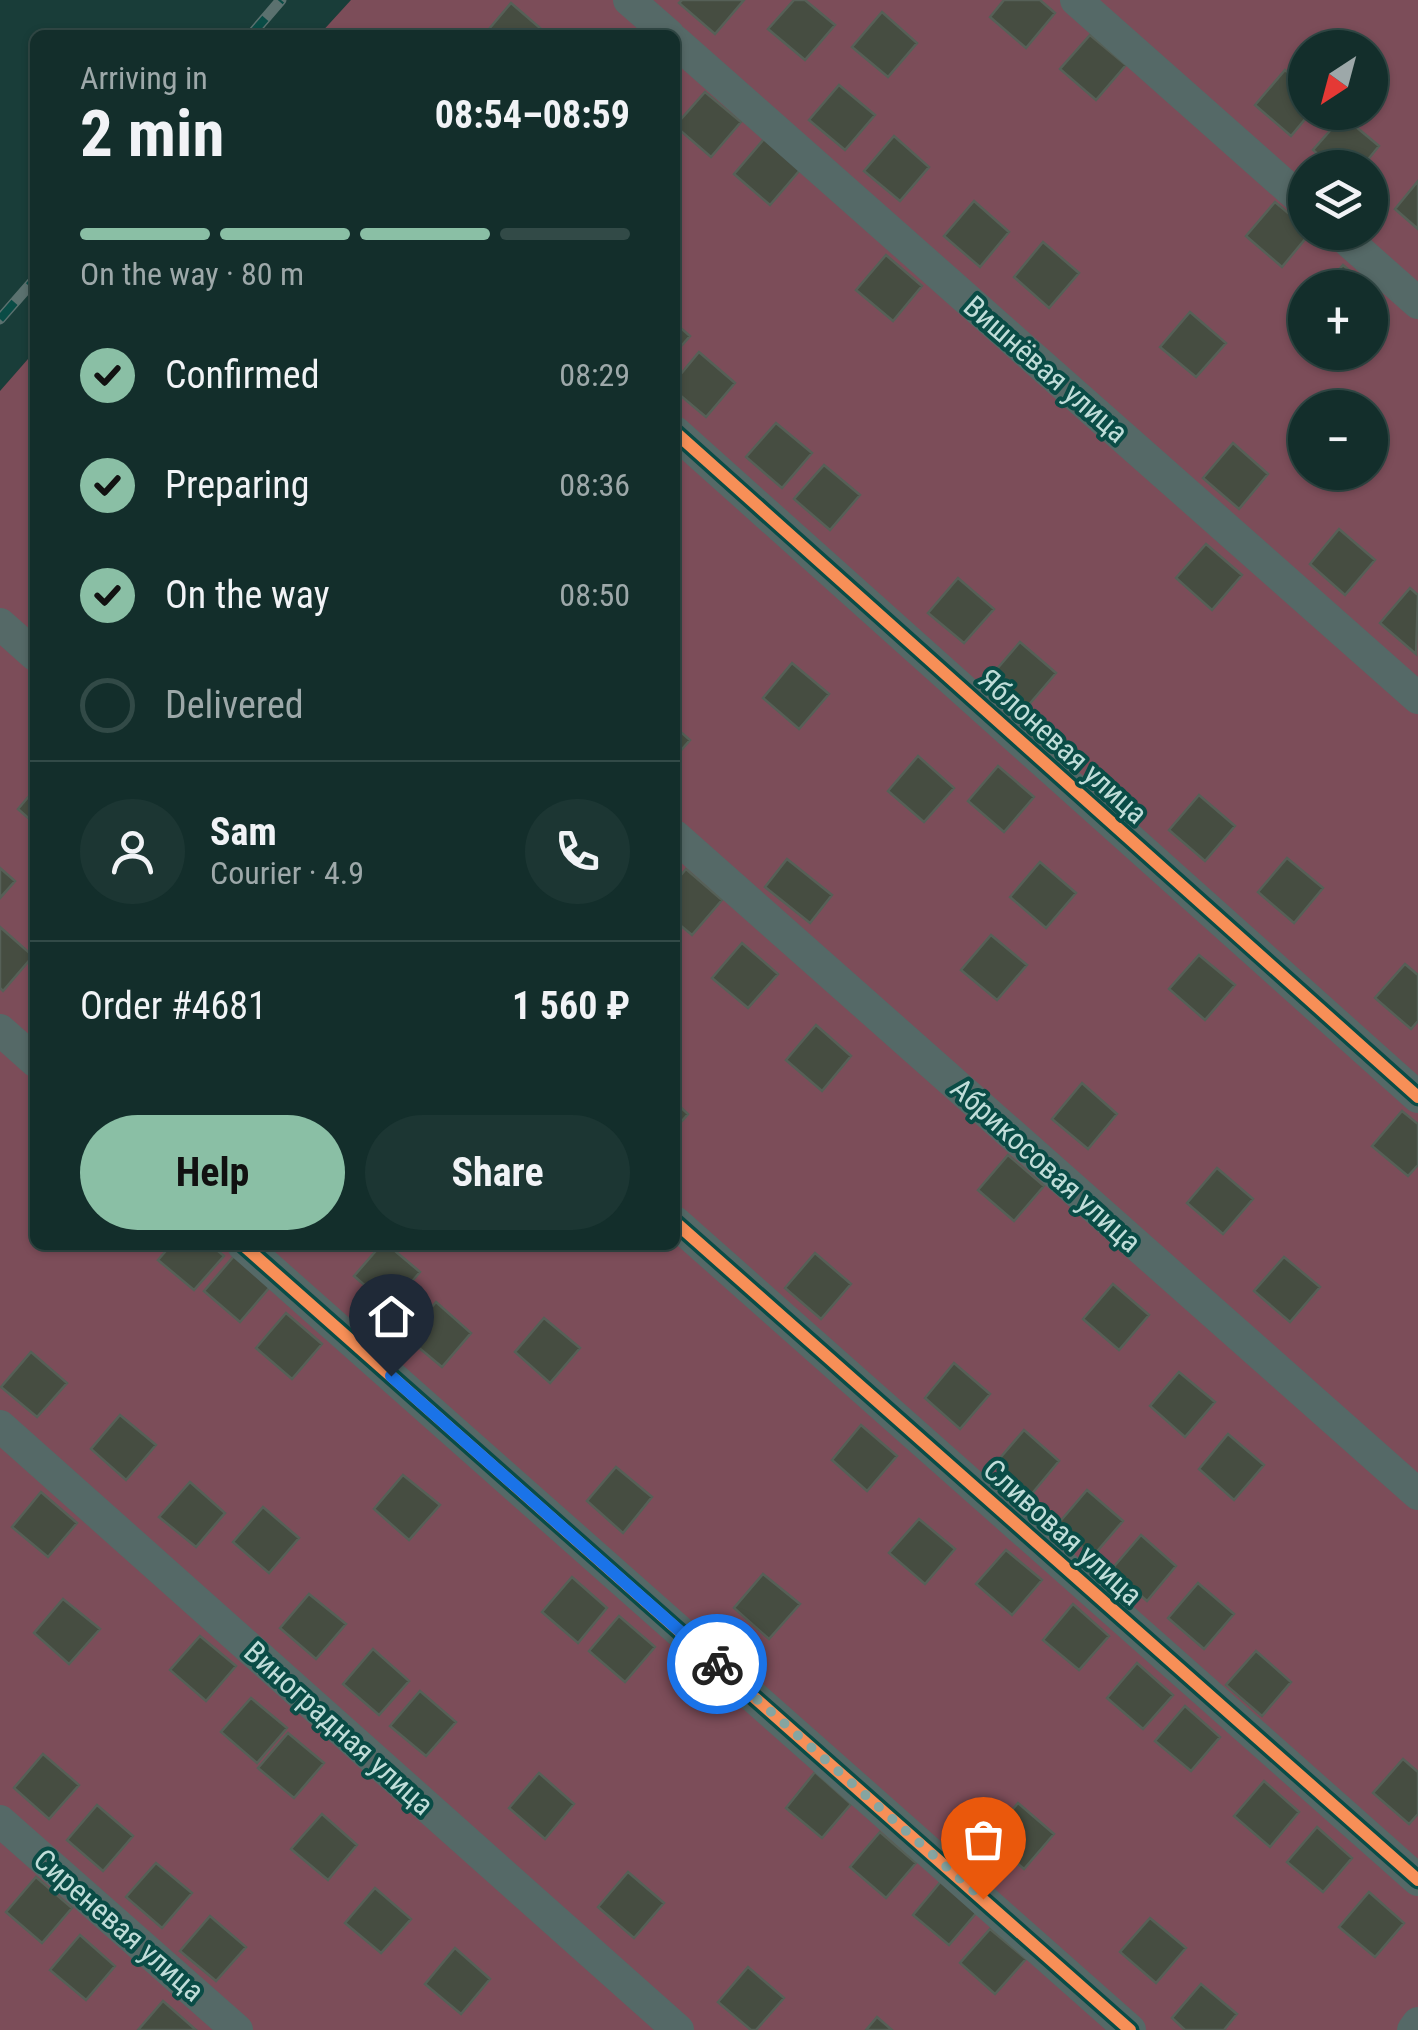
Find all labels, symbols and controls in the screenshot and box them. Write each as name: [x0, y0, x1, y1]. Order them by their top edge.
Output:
north arrow: [1288, 30, 1388, 130]
map controls: [1288, 30, 1388, 490]
text: Arriving in: [80, 59, 208, 97]
text: 08:54–08:59: [435, 93, 630, 137]
text: 2 min: [80, 96, 224, 172]
button: layers: [1288, 150, 1388, 250]
text: On the way · 80 m: [80, 255, 304, 293]
button: +: [1288, 270, 1388, 370]
street label: Вишнёвая улица: [957, 288, 1135, 450]
icon: check: [80, 348, 135, 403]
text: Confirmed: [165, 353, 320, 397]
text: 08:29: [559, 356, 630, 394]
button: −: [1288, 390, 1388, 490]
icon: check: [80, 458, 135, 513]
text: Preparing: [165, 463, 310, 507]
text: 08:36: [559, 466, 630, 504]
icon: check: [80, 568, 135, 623]
text: On the way: [165, 573, 330, 617]
text: 08:50: [559, 576, 630, 614]
street label: Яблоневая улица: [972, 661, 1154, 831]
text: Delivered: [165, 683, 304, 727]
button: person: [80, 799, 185, 904]
button: phone: [525, 799, 630, 904]
text: Sam: [210, 810, 277, 854]
text: Courier · 4.9: [210, 854, 364, 892]
text: Order #4681: [80, 984, 267, 1028]
text: 1 560 ₽: [512, 984, 630, 1028]
street label: Абрикосовая улица: [944, 1071, 1148, 1259]
button: Help: [80, 1115, 345, 1230]
button: Share: [365, 1115, 630, 1230]
pin: [349, 1274, 434, 1377]
icon: home: [364, 1289, 419, 1344]
street label: Сливовая улица: [977, 1452, 1149, 1612]
courier: [667, 1614, 767, 1714]
street label: Виноградная улица: [237, 1634, 441, 1822]
icon: bike: [690, 1637, 745, 1692]
pin: [941, 1797, 1026, 1900]
icon: bag: [956, 1812, 1011, 1867]
street label: Сиреневая улица: [27, 1842, 211, 2008]

